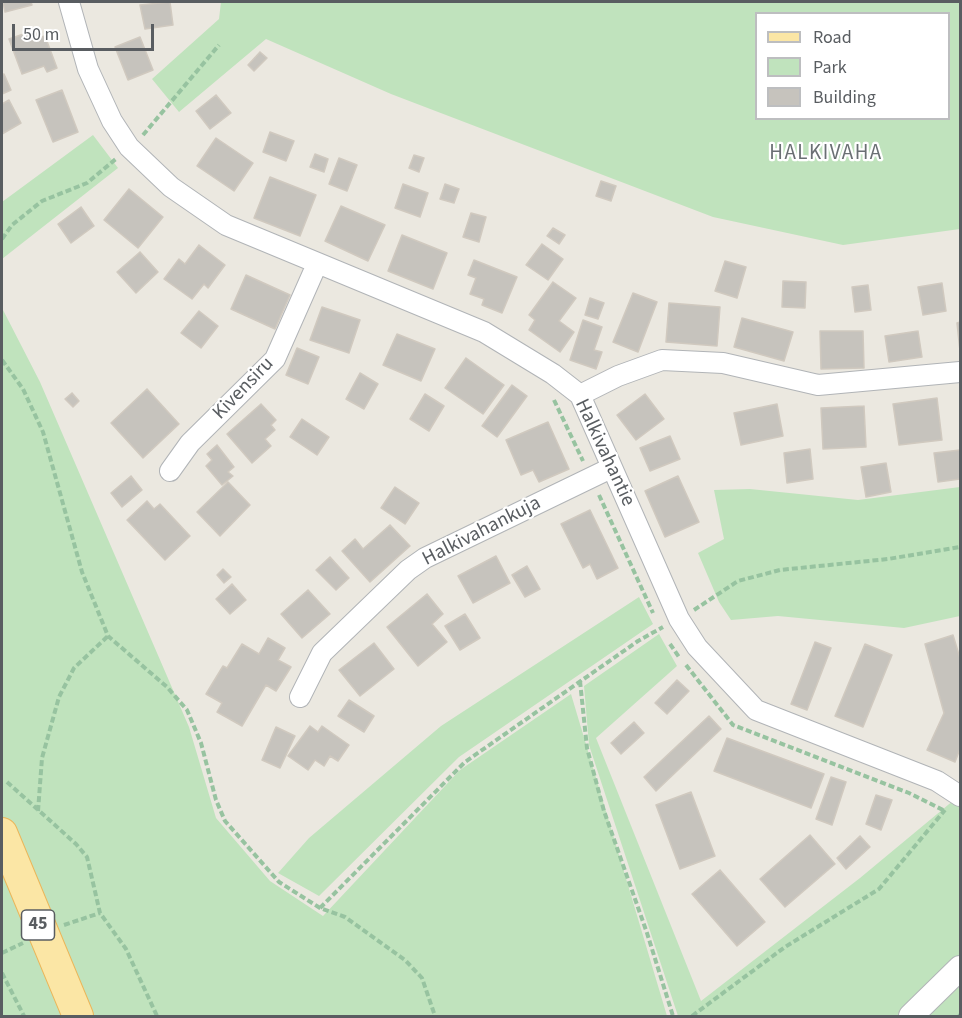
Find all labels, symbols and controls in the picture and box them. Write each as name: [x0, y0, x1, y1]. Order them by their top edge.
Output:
scale bar: [15, 12, 158, 50]
legend: [755, 12, 950, 120]
text: 50 m: [23, 22, 59, 47]
text: Road: [813, 25, 852, 50]
text: Park: [813, 55, 847, 80]
text: Building: [813, 85, 876, 110]
district label: HALKIVAHA: [769, 141, 883, 167]
street label: Kivensiru: [208, 353, 280, 425]
street label: Halkivahantie: [569, 396, 639, 510]
street label: Halkivahankuja: [419, 492, 545, 572]
road number: 45: [22, 910, 54, 940]

